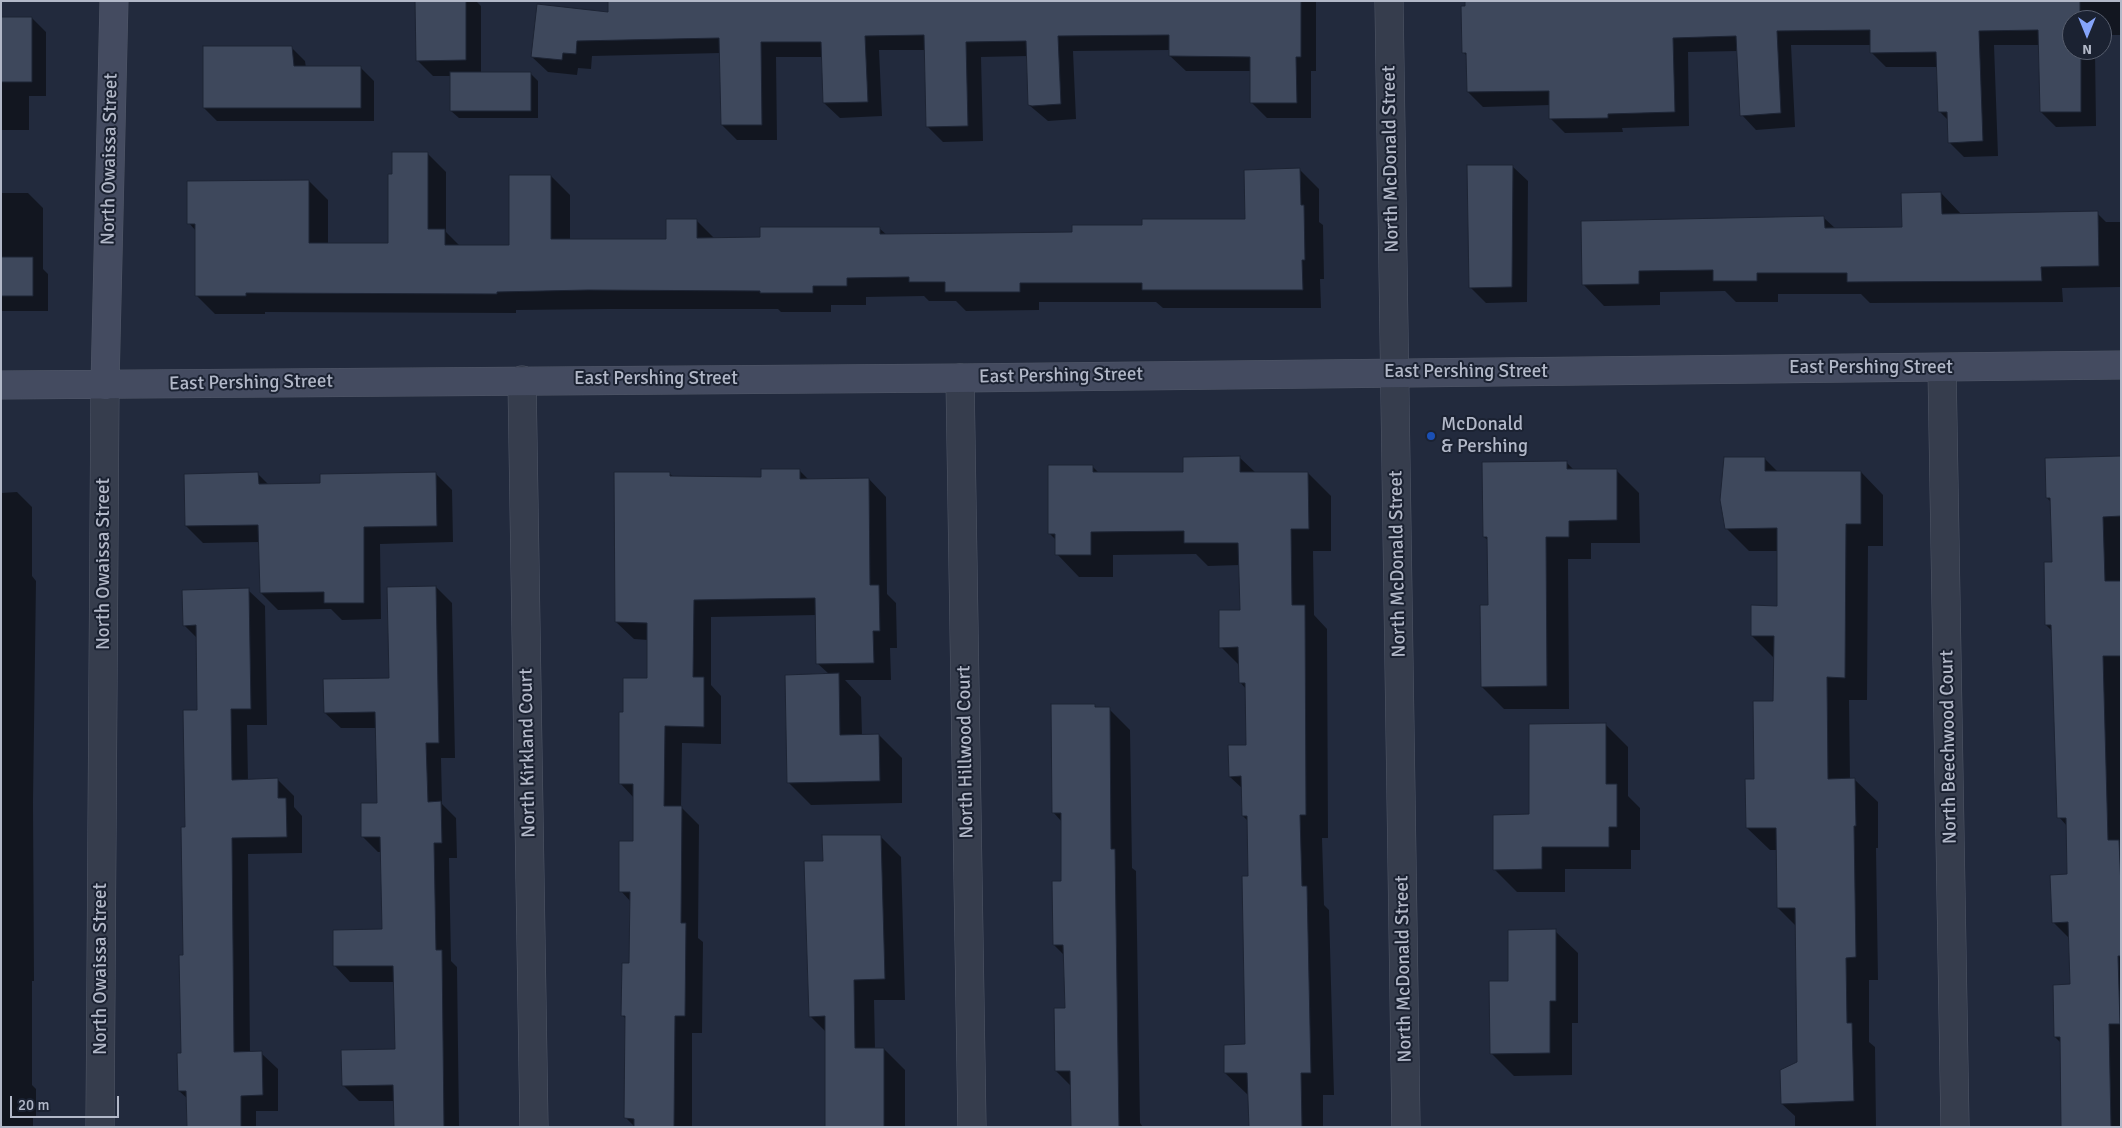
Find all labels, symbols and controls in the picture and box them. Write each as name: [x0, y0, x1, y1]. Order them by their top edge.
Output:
north arrow: [2062, 10, 2112, 60]
text: N: [2082, 41, 2092, 58]
street label: North McDonald Street: [1378, 65, 1404, 253]
street label: North Owaissa Street: [97, 73, 123, 245]
street label: East Pershing Street: [1789, 357, 1953, 379]
street label: East Pershing Street: [1384, 361, 1548, 383]
street label: East Pershing Street: [979, 363, 1143, 389]
street label: East Pershing Street: [574, 368, 738, 390]
street label: East Pershing Street: [169, 370, 333, 396]
place label: McDonald & Pershing: [1441, 414, 1528, 458]
marker: McDonald & Pershing: [1425, 430, 1437, 442]
street label: North McDonald Street: [1385, 470, 1411, 658]
street label: North Owaissa Street: [93, 478, 115, 650]
street label: North Beechwood Court: [1936, 650, 1962, 844]
street label: North Hillwood Court: [953, 665, 979, 839]
street label: North Kirkland Court: [515, 668, 541, 838]
street label: North McDonald Street: [1391, 875, 1417, 1063]
street label: North Owaissa Street: [90, 883, 112, 1055]
scale bar: [12, 1086, 121, 1118]
text: 20 m: [18, 1096, 49, 1114]

